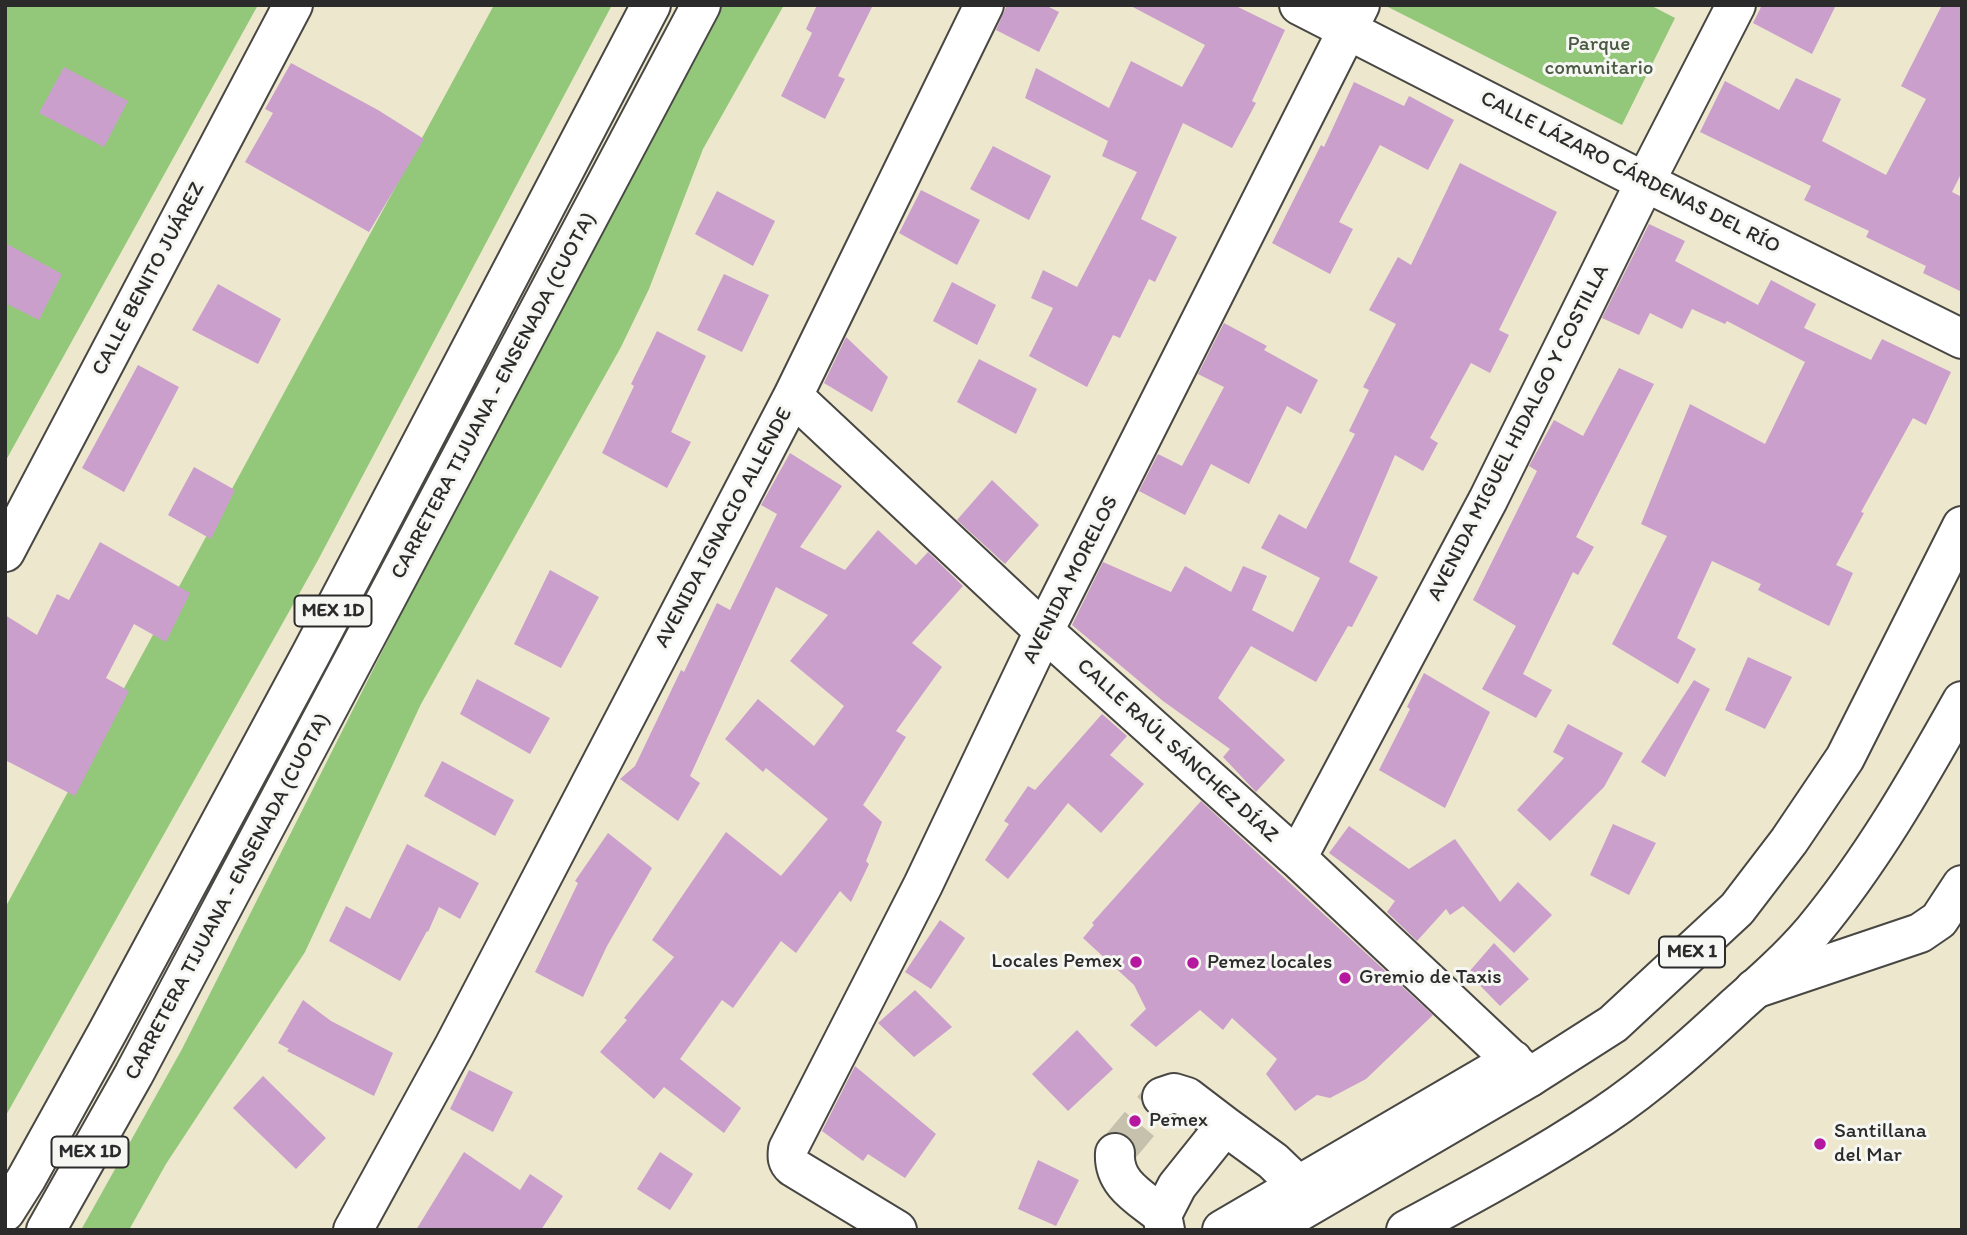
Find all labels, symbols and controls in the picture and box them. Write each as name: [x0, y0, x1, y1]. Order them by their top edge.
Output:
park label: Parque comunitario: [1544, 32, 1654, 82]
street label: CALLE LÁZARO CÁRDENAS DEL RÍO: [1476, 86, 1784, 260]
street label: CALLE BENITO JUÁREZ: [87, 178, 211, 380]
street label: CARRETERA TIJUANA - ENSENADA (CUOTA): [386, 208, 602, 584]
street label: AVENIDA MIGUEL HIDALGO Y COSTILLA: [1423, 261, 1615, 605]
street label: AVENIDA IGNACIO ALLENDE: [650, 404, 798, 652]
street label: AVENIDA MORELOS: [1018, 492, 1124, 668]
road number: MEX 1D: [294, 596, 372, 626]
street label: CALLE RAÚL SÁNCHEZ DÍAZ: [1071, 654, 1283, 848]
street label: CARRETERA TIJUANA - ENSENADA (CUOTA): [120, 709, 336, 1085]
road number: MEX 1: [1659, 936, 1725, 968]
place label: Locales Pemex: [991, 949, 1122, 975]
place label: Pemez locales: [1207, 950, 1332, 976]
marker: Locales Pemex: [1128, 954, 1144, 970]
marker: Pemez locales: [1185, 955, 1201, 971]
place label: Gremio de Taxis: [1359, 965, 1502, 991]
marker: Gremio de Taxis: [1337, 970, 1353, 986]
place label: Pemex: [1149, 1108, 1208, 1134]
marker: Pemex: [1127, 1113, 1143, 1129]
place label: Santillana del Mar: [1834, 1119, 1927, 1169]
road number: MEX 1D: [52, 1136, 128, 1168]
marker: Santillana del Mar: [1812, 1136, 1828, 1152]

